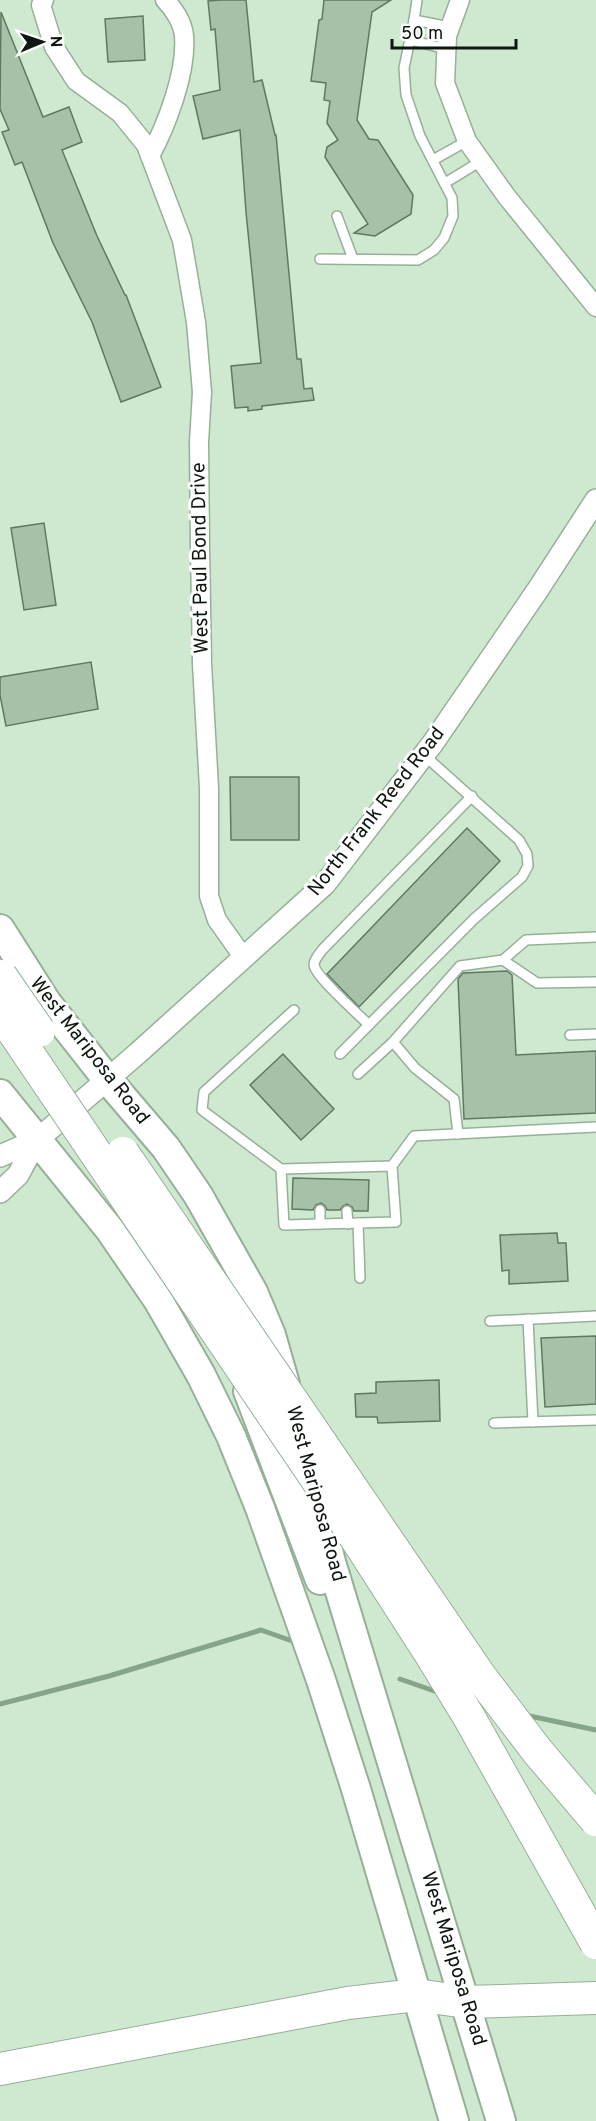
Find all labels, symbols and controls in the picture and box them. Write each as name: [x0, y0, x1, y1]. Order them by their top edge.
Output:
north arrow: [12, 12, 72, 72]
scale bar: [392, 12, 516, 50]
text: 50 m: [401, 23, 443, 46]
text: N: [45, 35, 65, 48]
street label: West Paul Bond Drive: [186, 462, 216, 654]
street label: North Frank Reed Road: [303, 722, 451, 902]
street label: West Mariposa Road: [23, 972, 155, 1130]
street label: West Mariposa Road: [279, 1403, 351, 1585]
street label: West Mariposa Road: [414, 1869, 492, 2049]

